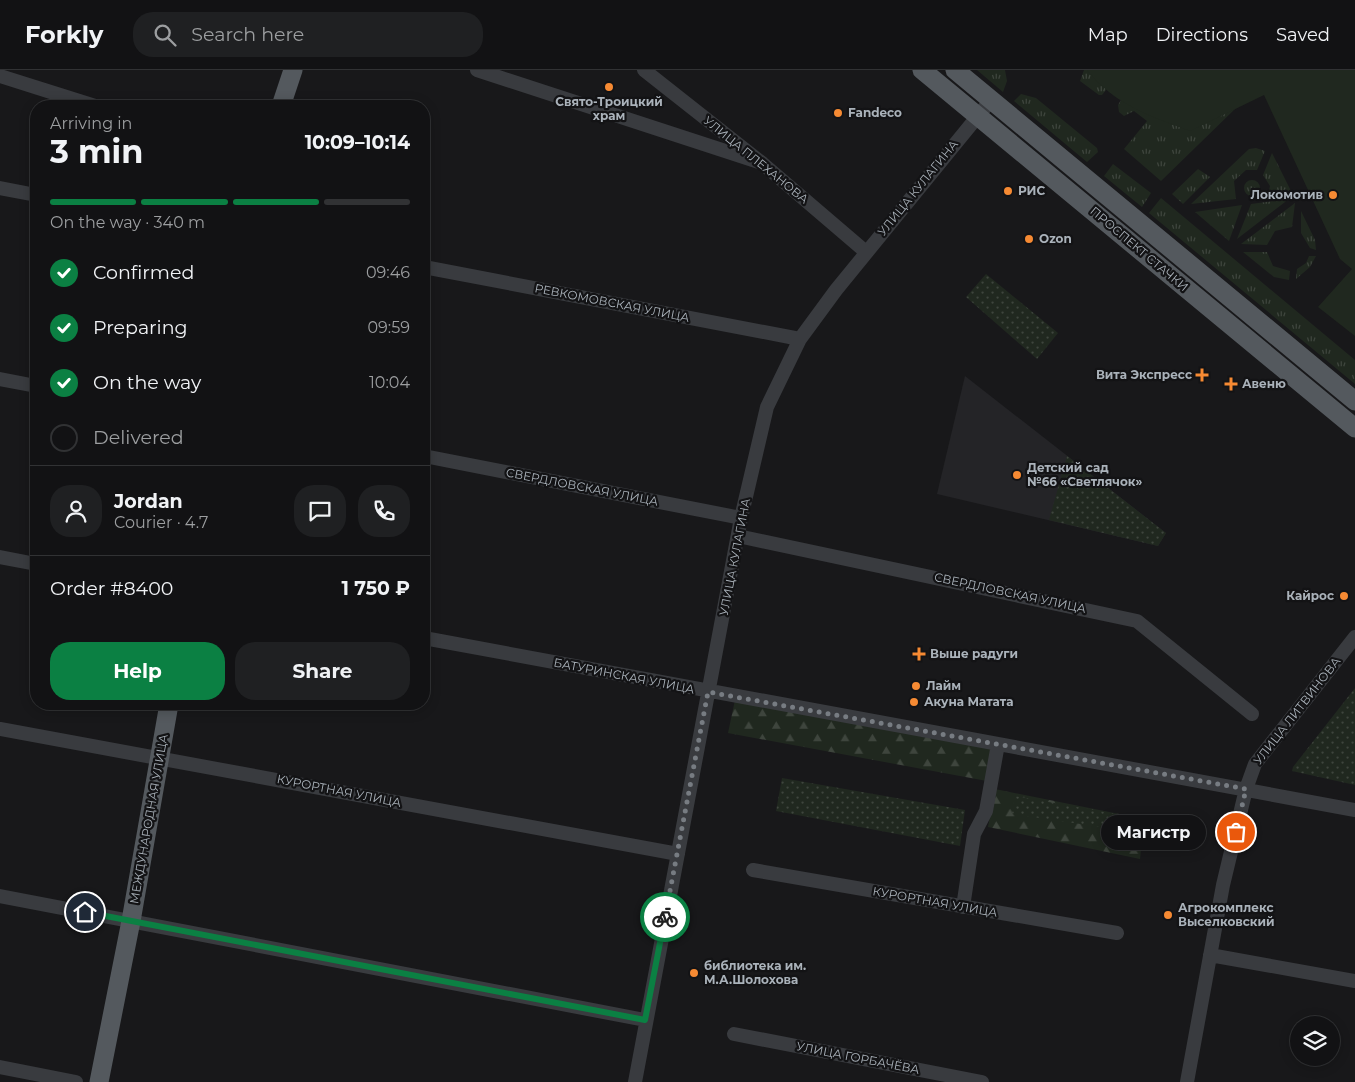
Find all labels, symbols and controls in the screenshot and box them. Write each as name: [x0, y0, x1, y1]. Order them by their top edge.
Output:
search box: [133, 12, 483, 57]
text: Forkly: [25, 20, 103, 49]
icon: search: [151, 21, 179, 49]
text: Search here: [191, 23, 304, 46]
text: Map: [1088, 24, 1128, 46]
text: Directions: [1156, 24, 1248, 46]
text: Saved: [1276, 24, 1330, 46]
marker: Свято-Троицкий храм: [603, 81, 615, 93]
place label: Свято-Троицкий храм: [555, 94, 663, 123]
place label: Fandeco: [848, 105, 902, 120]
marker: Fandeco: [832, 107, 844, 119]
street label: УЛИЦА ПЛЕХАНОВА: [701, 113, 812, 207]
text: Arriving in: [50, 114, 132, 133]
text: 10:09–10:14: [305, 131, 410, 154]
text: 3 min: [50, 132, 143, 171]
street label: УЛИЦА КУЛАГИНА: [874, 137, 961, 239]
place label: РИС: [1018, 183, 1045, 198]
marker: РИС: [1002, 185, 1014, 197]
place label: Локомотив: [1250, 187, 1323, 202]
marker: Локомотив: [1327, 189, 1339, 201]
street label: ПРОСПЕКТ СТАЧКИ: [1087, 203, 1191, 294]
text: On the way · 340 m: [50, 213, 205, 232]
place label: Ozon: [1039, 231, 1072, 246]
marker: Ozon: [1023, 233, 1035, 245]
icon: check: [50, 259, 78, 287]
text: Confirmed: [93, 261, 194, 284]
text: 09:46: [366, 263, 410, 282]
street label: РЕВКОМОВСКАЯ УЛИЦА: [533, 280, 691, 325]
icon: check: [50, 314, 78, 342]
text: Preparing: [93, 316, 188, 339]
text: 09:59: [367, 318, 410, 337]
place label: Вита Экспресс: [1096, 367, 1192, 382]
icon: check: [50, 369, 78, 397]
marker: Вита Экспресс: [1196, 369, 1208, 381]
text: On the way: [93, 371, 201, 394]
text: 10:04: [369, 373, 410, 392]
place label: Авеню: [1242, 376, 1286, 391]
marker: Авеню: [1224, 377, 1238, 391]
text: Delivered: [93, 426, 184, 449]
place label: Детский сад №66 «Светлячок»: [1027, 460, 1142, 489]
street label: СВЕРДЛОВСКАЯ УЛИЦА: [505, 464, 660, 509]
marker: Детский сад №66 «Светлячок»: [1011, 469, 1023, 481]
button: person: [50, 485, 102, 537]
button: chat: [294, 485, 346, 537]
button: phone: [358, 485, 410, 537]
text: Jordan: [114, 490, 183, 513]
street label: УЛИЦА КУЛАГИНА: [716, 497, 753, 617]
text: Courier · 4.7: [114, 513, 208, 532]
street label: СВЕРДЛОВСКАЯ УЛИЦА: [933, 569, 1087, 616]
text: Order #8400: [50, 577, 173, 600]
text: 1 750 ₽: [341, 577, 410, 600]
place label: Кайрос: [1286, 588, 1334, 603]
marker: Кайрос: [1338, 590, 1350, 602]
button: Help: [50, 642, 225, 700]
button: Share: [235, 642, 410, 700]
place label: Выше радуги: [930, 646, 1018, 661]
marker: Выше радуги: [912, 647, 926, 661]
street label: БАТУРИНСКАЯ УЛИЦА: [552, 654, 696, 697]
street label: УЛИЦА ЛИТВИНОВА: [1250, 654, 1343, 767]
place label: Лайм: [926, 678, 961, 693]
marker: Лайм: [910, 680, 922, 692]
place label: Акуна Матата: [924, 694, 1014, 709]
marker: Акуна Матата: [908, 696, 920, 708]
street label: МЕЖДУНАРОДНАЯ УЛИЦА: [126, 733, 171, 905]
street label: КУРОРТНАЯ УЛИЦА: [276, 771, 403, 810]
pin: [1215, 811, 1257, 853]
callout: Магистр: [1101, 814, 1206, 850]
icon: bag: [1222, 818, 1250, 846]
text: Магистр: [1117, 823, 1190, 842]
street label: КУРОРТНАЯ УЛИЦА: [872, 883, 999, 920]
pin: [64, 891, 106, 933]
courier: [640, 892, 690, 942]
icon: home: [71, 898, 99, 926]
place label: Агрокомплекс Выселковский: [1178, 900, 1275, 929]
icon: bike: [651, 903, 679, 931]
marker: Агрокомплекс Выселковский: [1162, 909, 1174, 921]
place label: библиотека им. М.А.Шолохова: [704, 958, 806, 987]
marker: библиотека им. М.А.Шолохова: [688, 967, 700, 979]
map controls: [1290, 1016, 1340, 1066]
button: layers: [1290, 1016, 1340, 1066]
street label: УЛИЦА ГОРБАЧЁВА: [795, 1038, 921, 1077]

